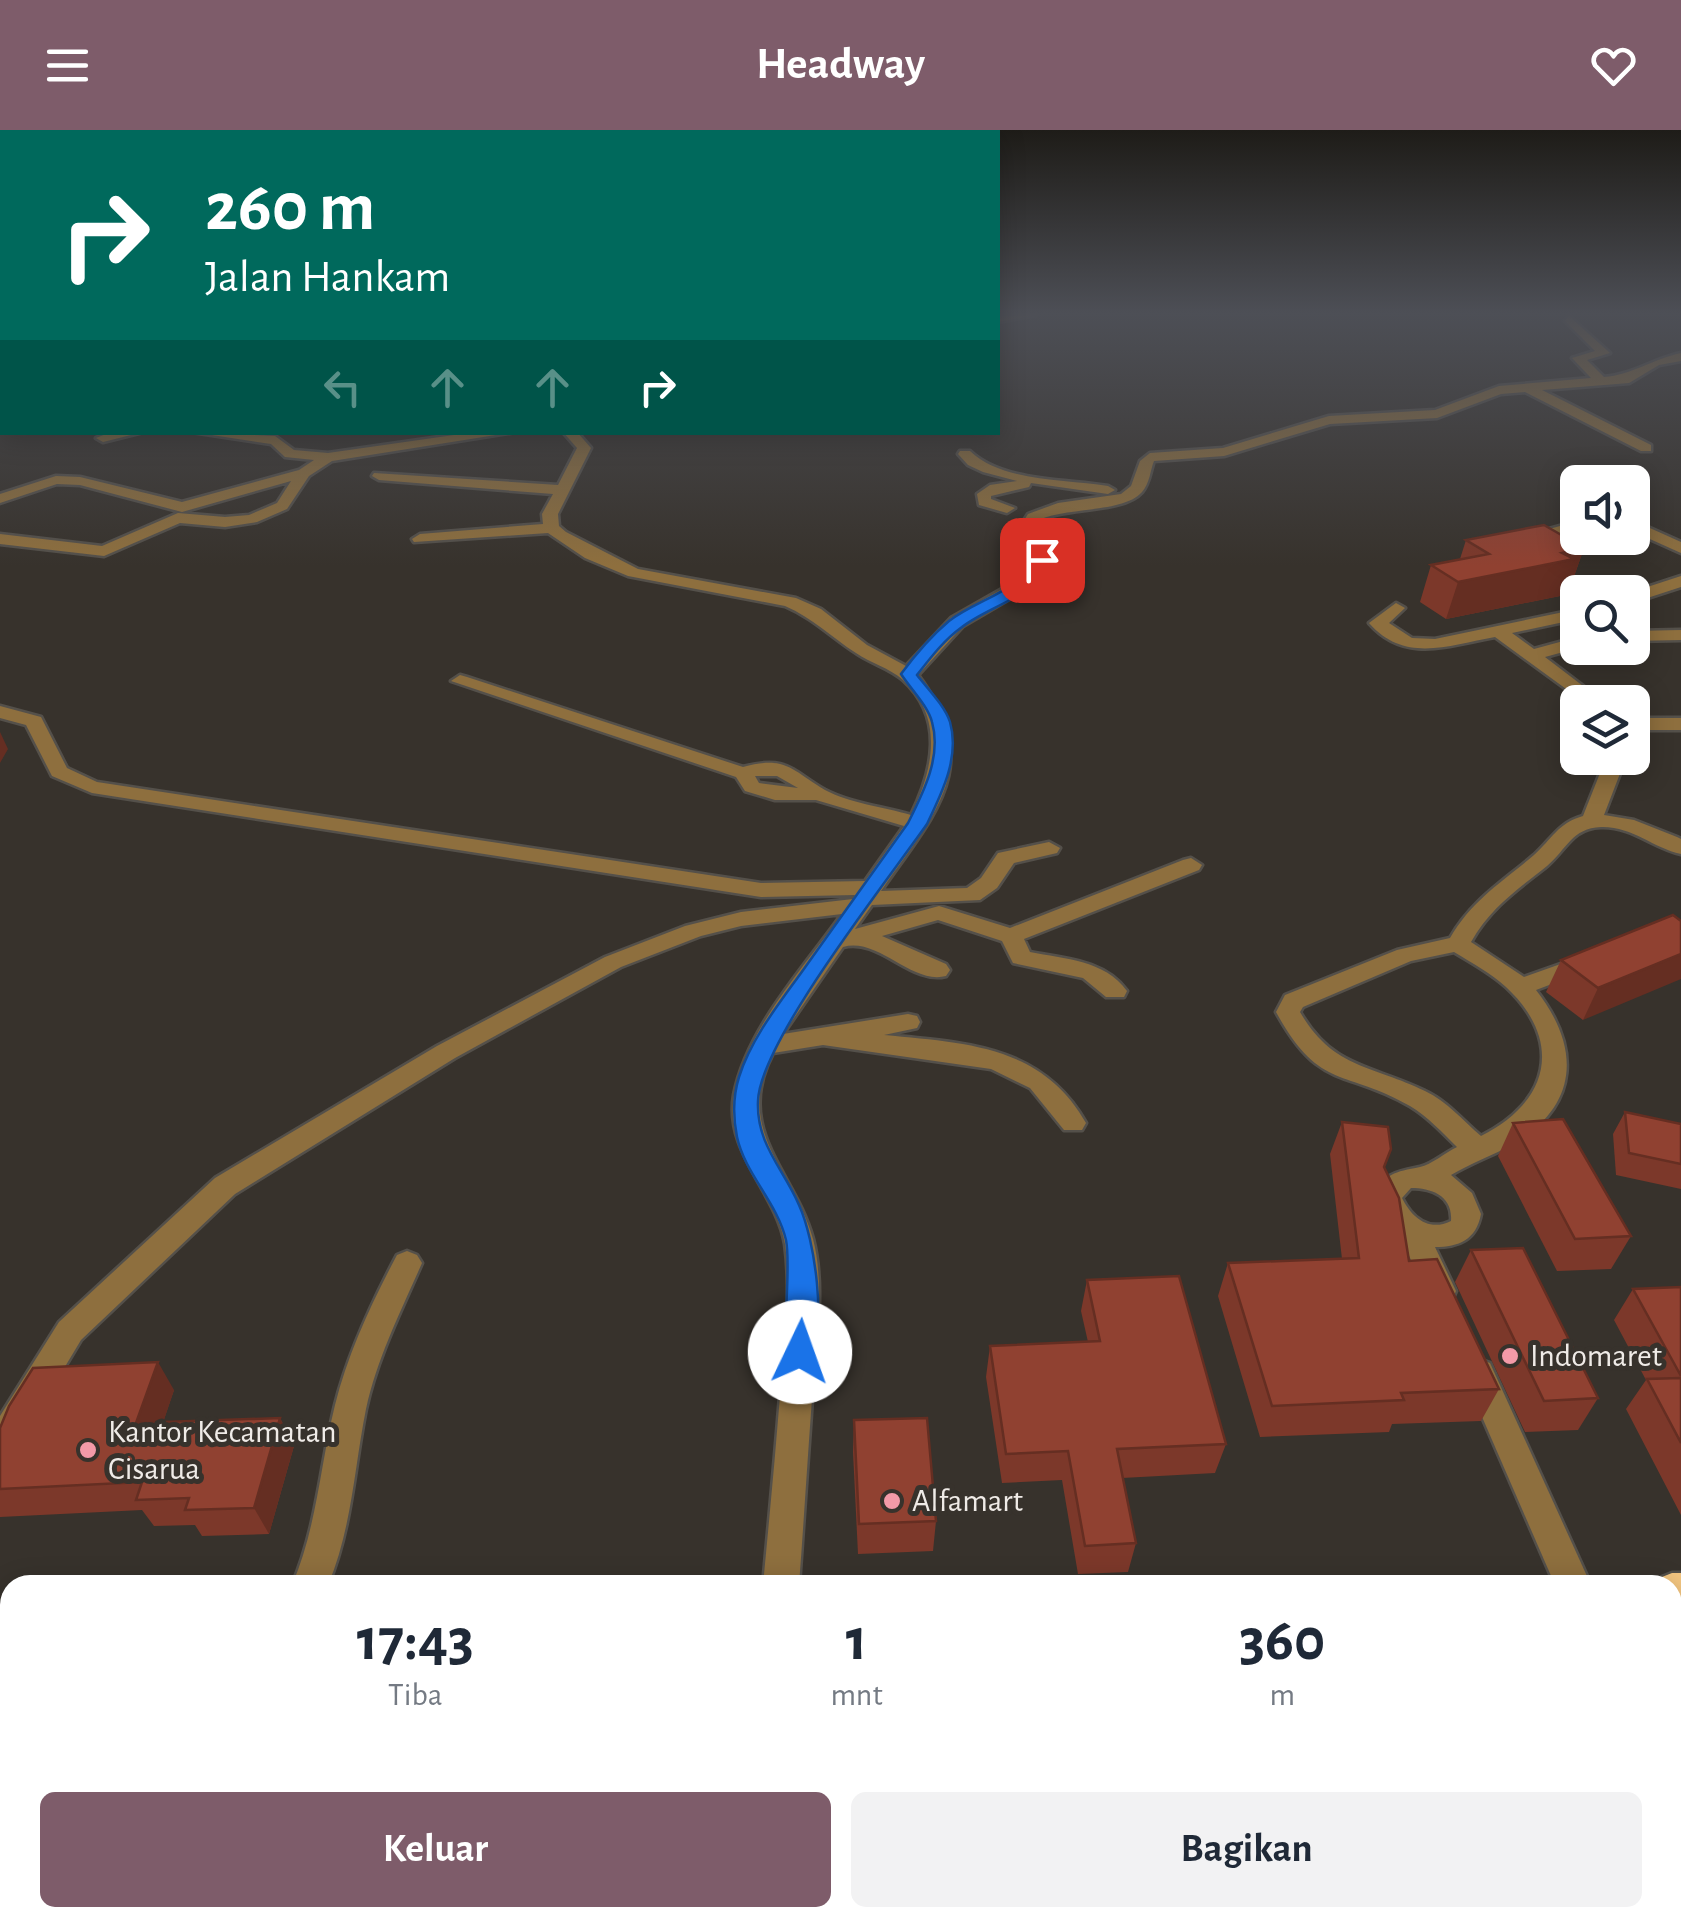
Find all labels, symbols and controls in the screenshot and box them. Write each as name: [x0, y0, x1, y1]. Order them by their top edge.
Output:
icon: menu: [40, 38, 95, 93]
icon: heart: [1586, 38, 1641, 93]
text: Headway: [756, 42, 925, 87]
icon: right: [40, 170, 170, 300]
text: 260 m: [205, 173, 375, 243]
text: Jalan Hankam: [205, 255, 450, 300]
icon: left: [315, 360, 370, 415]
icon: ahead: [420, 360, 475, 415]
icon: ahead: [525, 360, 580, 415]
icon: right: [630, 360, 685, 415]
map controls: [1560, 465, 1650, 775]
button: sound: [1560, 465, 1650, 555]
pin: [1000, 518, 1085, 603]
icon: arrive: [1015, 533, 1070, 588]
button: search: [1560, 575, 1650, 665]
button: layers: [1560, 685, 1650, 775]
position arrow: [748, 1300, 852, 1404]
place label: Indomaret: [1530, 1340, 1662, 1372]
marker: Indomaret: [1499, 1345, 1521, 1367]
place label: Kantor Kecamatan Cisarua: [108, 1416, 336, 1485]
marker: Kantor Kecamatan Cisarua: [77, 1439, 99, 1461]
place label: Alfamart: [912, 1485, 1023, 1517]
marker: Alfamart: [881, 1490, 903, 1512]
text: 17:43: [357, 1611, 474, 1671]
text: 1: [846, 1611, 867, 1671]
text: 360: [1239, 1611, 1325, 1671]
text: Tiba: [388, 1679, 443, 1711]
text: mnt: [831, 1679, 883, 1711]
text: m: [1270, 1679, 1295, 1711]
button: Keluar: [40, 1792, 831, 1907]
button: Bagikan: [851, 1792, 1642, 1907]

